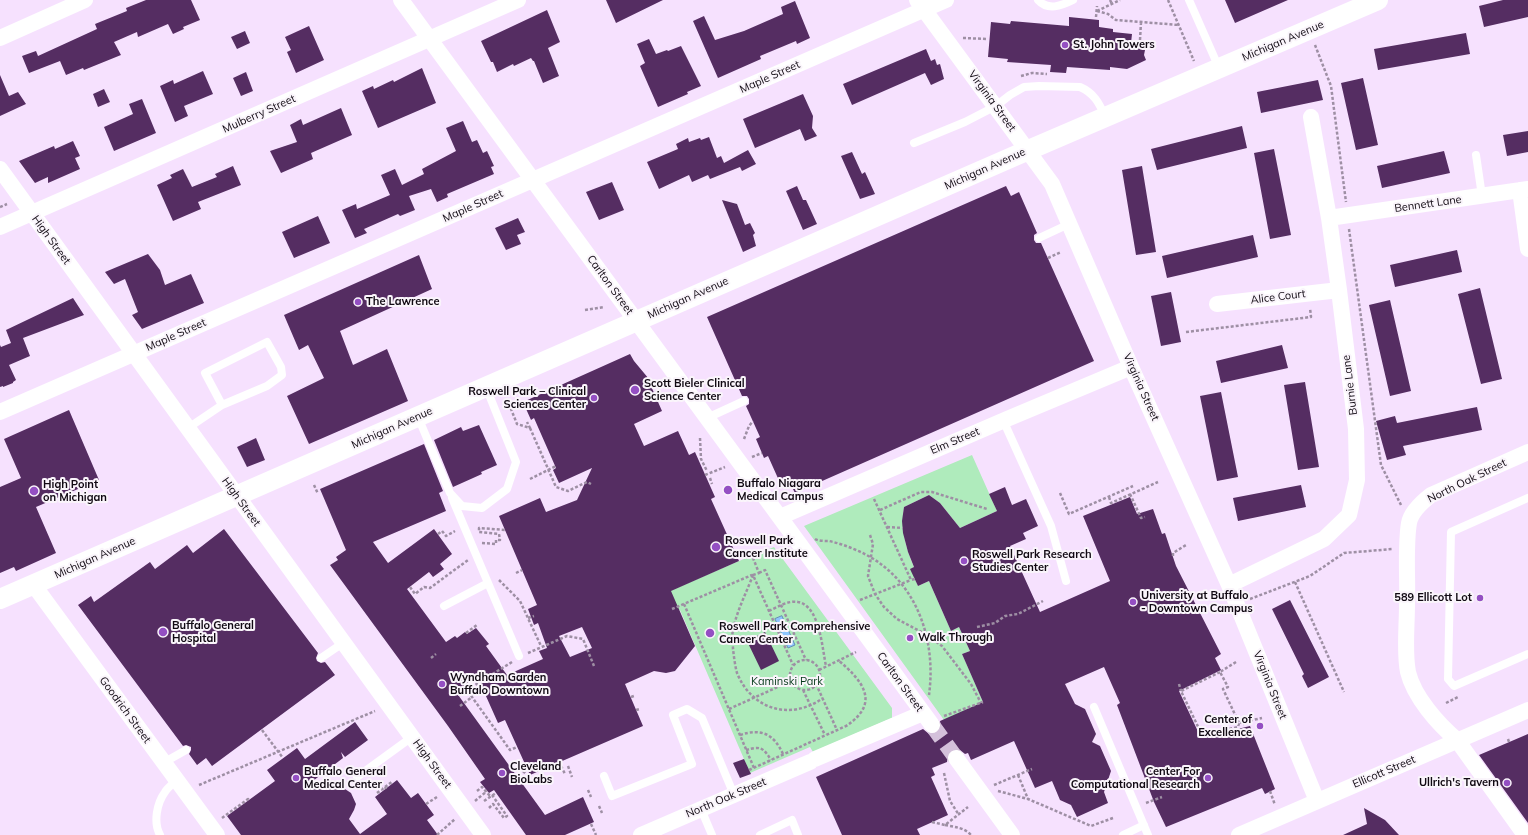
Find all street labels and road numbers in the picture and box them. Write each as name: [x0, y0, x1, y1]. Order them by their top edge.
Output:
street label: Michigan Avenue: [1240, 18, 1326, 64]
street label: Maple Street: [738, 58, 802, 96]
street label: Virginia Street: [965, 68, 1019, 134]
street label: Mulberry Street: [220, 92, 298, 136]
street label: Michigan Avenue: [942, 145, 1028, 193]
street label: Maple Street: [441, 187, 505, 225]
street label: Bennett Lane: [1394, 193, 1462, 215]
street label: High Street: [29, 213, 73, 267]
street label: Carlton Street: [584, 253, 636, 317]
street label: Michigan Avenue: [645, 274, 731, 322]
street label: Alice Court: [1250, 287, 1306, 307]
street label: Maple Street: [144, 316, 208, 354]
street label: Virginia Street: [1120, 351, 1162, 423]
street label: Burnie Lane: [1340, 354, 1360, 416]
street label: Michigan Avenue: [349, 404, 435, 452]
street label: Elm Street: [928, 425, 982, 457]
street label: North Oak Street: [1425, 456, 1509, 506]
street label: High Street: [219, 475, 263, 529]
street label: Michigan Avenue: [52, 534, 138, 582]
street label: Virginia Street: [1250, 649, 1290, 721]
street label: Carlton Street: [874, 650, 926, 714]
street label: Goodrich Street: [96, 674, 154, 746]
street label: High Street: [410, 737, 454, 791]
street label: Ellicott Street: [1351, 753, 1417, 791]
street label: North Oak Street: [684, 775, 768, 821]

